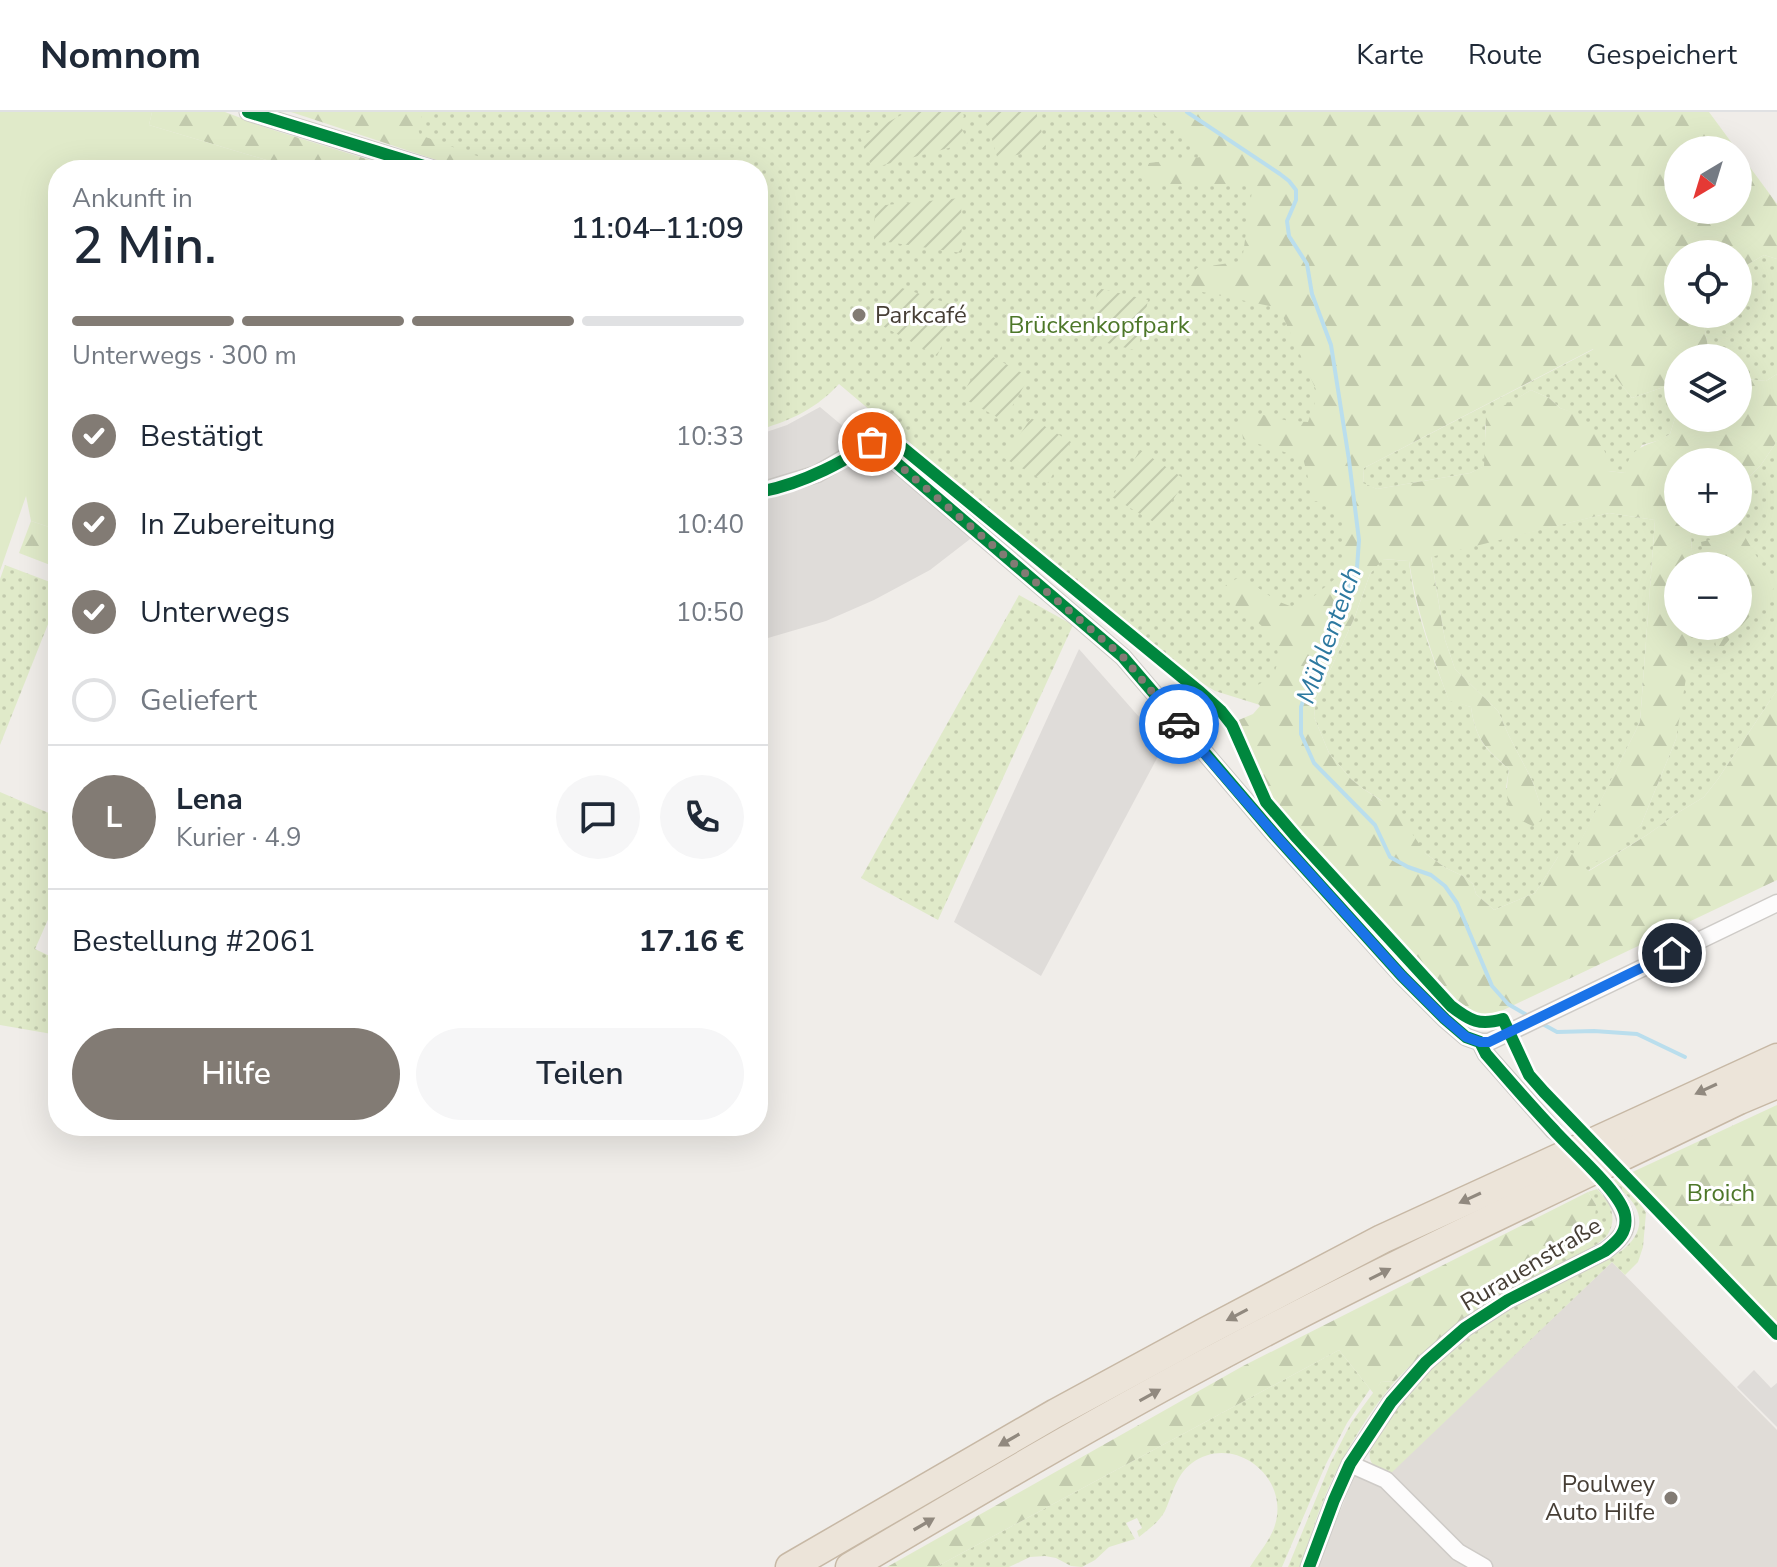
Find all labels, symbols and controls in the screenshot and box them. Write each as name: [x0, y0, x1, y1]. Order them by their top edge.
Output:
text: Nomnom: [40, 30, 201, 81]
text: Karte: [1356, 36, 1424, 74]
text: Route: [1468, 36, 1542, 74]
text: Gespeichert: [1586, 36, 1737, 74]
north arrow: [1664, 136, 1752, 224]
map controls: [1664, 136, 1752, 640]
text: Ankunft in: [72, 181, 193, 216]
text: 11:04–11:09: [571, 208, 744, 249]
text: 2 Min.: [72, 210, 217, 281]
button: locate: [1664, 240, 1752, 328]
place label: Parkcafé: [875, 299, 967, 331]
marker: Parkcafé: [850, 306, 868, 324]
park label: Brückenkopfpark: [1008, 309, 1191, 341]
text: Unterwegs · 300 m: [72, 338, 297, 373]
button: layers: [1664, 344, 1752, 432]
pin: [838, 408, 906, 476]
icon: check: [72, 414, 116, 458]
text: Bestätigt: [140, 416, 262, 457]
text: 10:33: [676, 419, 744, 454]
icon: bag: [850, 420, 894, 464]
button: +: [1664, 448, 1752, 536]
icon: check: [72, 502, 116, 546]
text: In Zubereitung: [140, 504, 336, 545]
text: 10:40: [676, 507, 744, 542]
button: −: [1664, 552, 1752, 640]
water label: Mühlenteich: [1288, 562, 1370, 708]
icon: check: [72, 590, 116, 634]
text: Unterwegs: [140, 592, 290, 633]
text: 10:50: [676, 595, 744, 630]
text: Geliefert: [140, 680, 257, 721]
courier: [1139, 684, 1219, 764]
icon: car: [1157, 702, 1201, 746]
button: chat: [556, 775, 640, 859]
button: phone: [660, 775, 744, 859]
text: Lena: [176, 779, 243, 820]
text: L: [106, 797, 122, 838]
text: Kurier · 4.9: [176, 820, 301, 855]
pin: [1638, 919, 1706, 987]
text: Bestellung #2061: [72, 921, 316, 962]
text: 17.16 €: [638, 921, 744, 962]
icon: home: [1650, 931, 1694, 975]
button: Hilfe: [72, 1028, 400, 1120]
button: Teilen: [416, 1028, 744, 1120]
one-way arrow: [1694, 1083, 1717, 1096]
park label: Broich: [1687, 1177, 1755, 1209]
one-way arrow: [1458, 1192, 1481, 1205]
street label: Rurauenstraße: [1455, 1209, 1607, 1319]
one-way arrow: [1368, 1267, 1391, 1281]
one-way arrow: [1226, 1308, 1249, 1321]
one-way arrow: [1138, 1388, 1161, 1402]
one-way arrow: [998, 1433, 1021, 1447]
place label: Poulwey Auto Hilfe: [1545, 1468, 1656, 1528]
marker: Poulwey Auto Hilfe: [1662, 1489, 1680, 1507]
one-way arrow: [913, 1517, 935, 1531]

